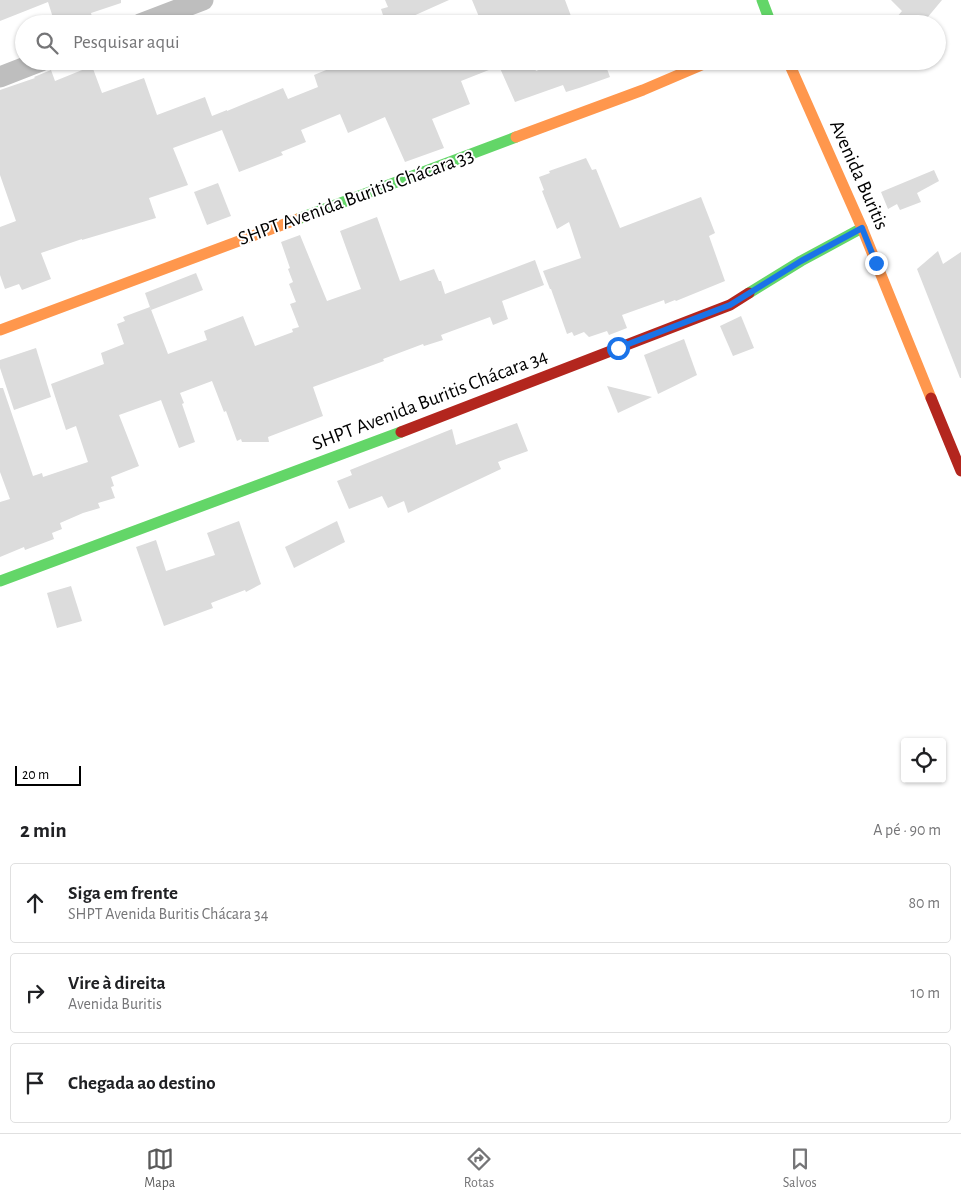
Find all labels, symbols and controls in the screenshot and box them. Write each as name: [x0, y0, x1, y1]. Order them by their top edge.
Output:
search box: [15, 15, 946, 70]
icon: search: [33, 29, 61, 57]
text: Pesquisar aqui: [73, 33, 179, 52]
street label: Avenida Buritis: [826, 117, 892, 233]
street label: SHPT Avenida Buritis Chácara 33: [236, 145, 476, 249]
route end: [865, 252, 888, 275]
route start: [607, 337, 630, 360]
street label: SHPT Avenida Buritis Chácara 34: [310, 346, 550, 454]
map controls: [901, 738, 946, 783]
button: locate: [901, 738, 946, 783]
scale bar: [15, 763, 81, 786]
text: 20 m: [22, 768, 49, 782]
text: 2 min: [20, 820, 67, 841]
text: A pé · 90 m: [873, 822, 941, 838]
text: Siga em frente: [68, 884, 178, 903]
icon: ahead: [21, 889, 49, 917]
text: 80 m: [909, 895, 940, 911]
text: SHPT Avenida Buritis Chácara 34: [68, 906, 268, 922]
text: Vire à direita: [68, 974, 166, 993]
icon: right: [21, 979, 49, 1007]
text: 10 m: [911, 985, 940, 1001]
text: Avenida Buritis: [68, 996, 162, 1012]
icon: arrive: [21, 1069, 49, 1097]
text: Chegada ao destino: [68, 1074, 216, 1093]
tab: Mapa: [144, 1145, 175, 1192]
tab: Rotas: [464, 1145, 494, 1192]
tab: Salvos: [783, 1145, 817, 1192]

